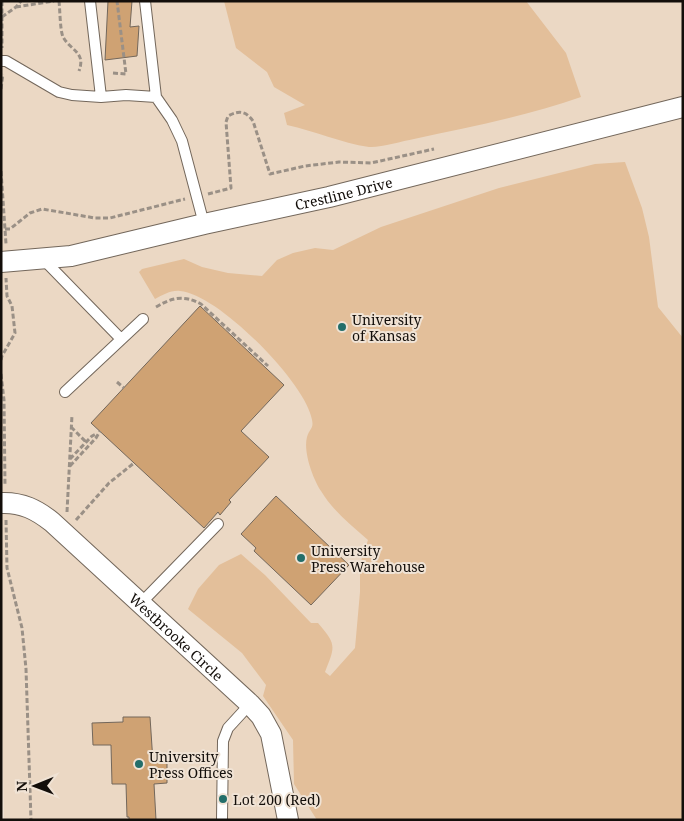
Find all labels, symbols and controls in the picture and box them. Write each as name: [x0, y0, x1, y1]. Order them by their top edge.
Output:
street label: Crestline Drive: [293, 172, 394, 214]
place label: University of Kansas: [352, 310, 421, 345]
marker: University of Kansas: [336, 321, 348, 333]
place label: University Press Warehouse: [311, 541, 425, 576]
marker: University Press Warehouse: [295, 552, 307, 564]
street label: Westbrooke Circle: [125, 588, 228, 685]
place label: University Press Offices: [149, 747, 233, 782]
marker: University Press Offices: [133, 758, 145, 770]
north arrow: [10, 761, 60, 811]
text: N: [12, 781, 31, 792]
place label: Lot 200 (Red): [233, 790, 321, 809]
marker: Lot 200 (Red): [217, 793, 229, 805]

